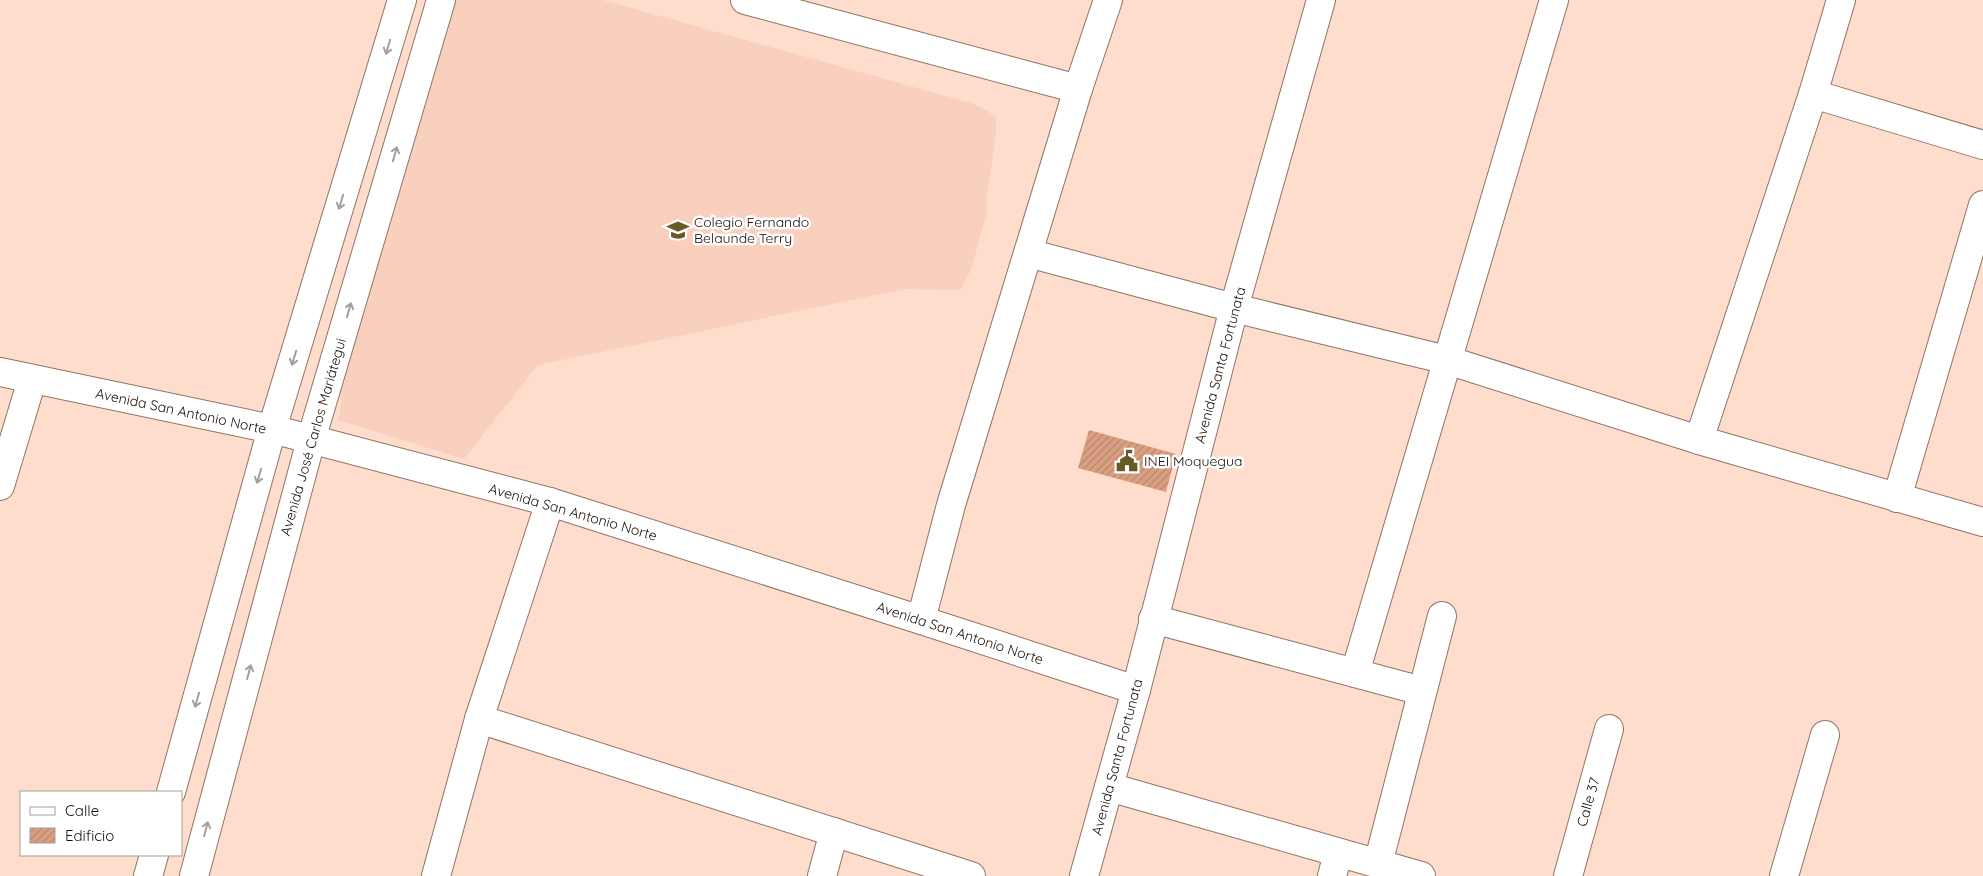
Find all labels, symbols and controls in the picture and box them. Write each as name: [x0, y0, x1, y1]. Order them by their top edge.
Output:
one-way arrow: [383, 38, 393, 54]
one-way arrow: [391, 146, 401, 162]
one-way arrow: [336, 194, 345, 210]
place label: Colegio Fernando Belaunde Terry: [694, 213, 809, 247]
school or university icon: Colegio Fernando Belaunde Terry: [665, 217, 691, 243]
street label: Avenida Santa Fortunata: [1190, 285, 1250, 445]
one-way arrow: [345, 302, 355, 318]
street label: Avenida José Carlos Mariátegui: [276, 336, 350, 538]
one-way arrow: [288, 349, 298, 365]
street label: Avenida San Antonio Norte: [94, 384, 268, 438]
public building icon: INEI Moquegua: [1114, 448, 1140, 474]
place label: INEI Moquegua: [1144, 452, 1242, 470]
one-way arrow: [254, 468, 263, 484]
street label: Avenida San Antonio Norte: [487, 479, 659, 545]
street label: Avenida San Antonio Norte: [874, 598, 1046, 669]
one-way arrow: [244, 664, 254, 680]
street label: Avenida Santa Fortunata: [1087, 677, 1147, 837]
one-way arrow: [191, 692, 201, 708]
street label: Calle 37: [1572, 775, 1604, 829]
legend: [20, 791, 182, 856]
text: Calle: [65, 801, 99, 820]
one-way arrow: [202, 821, 212, 837]
text: Edificio: [65, 826, 114, 845]

